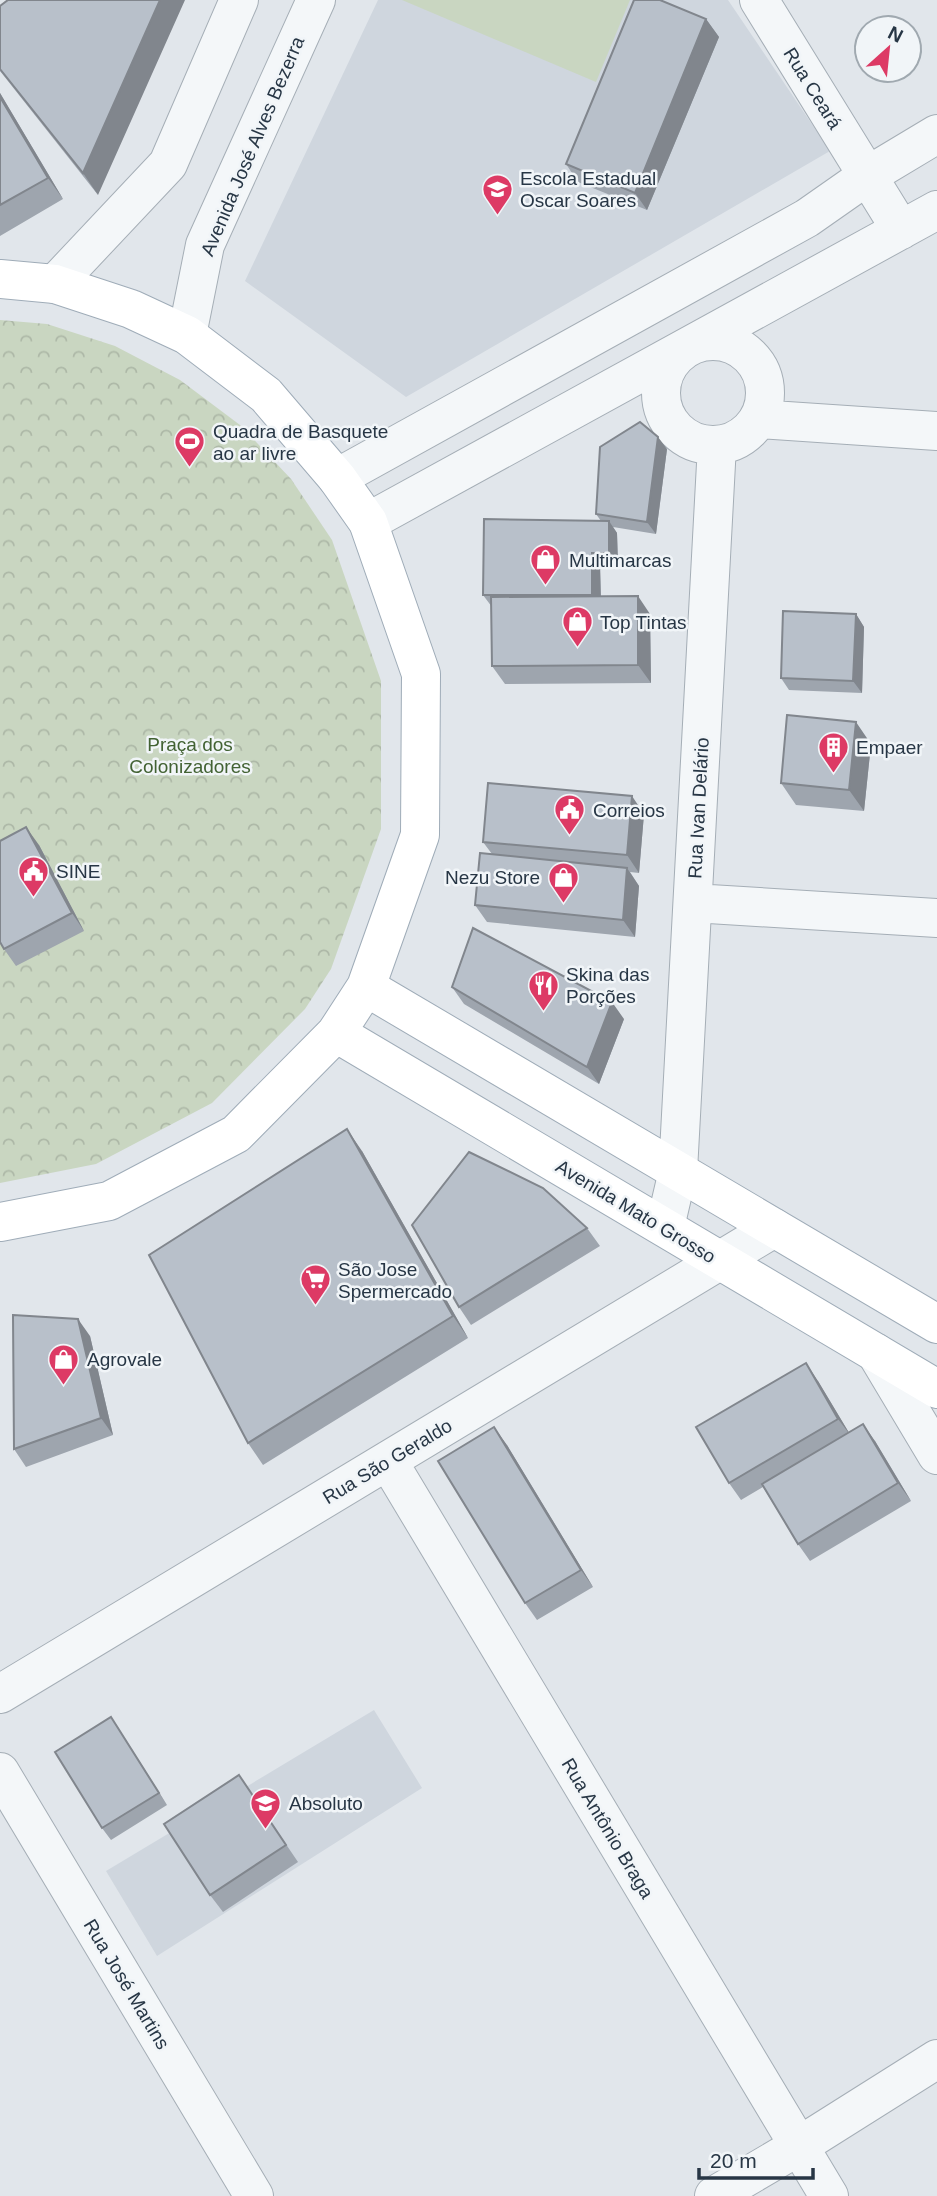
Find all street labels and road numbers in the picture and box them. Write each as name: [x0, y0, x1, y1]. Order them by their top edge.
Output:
street label: Avenida José Alves Bezerra: [197, 33, 308, 259]
street label: Rua Ceará: [779, 44, 846, 133]
street label: Rua Ivan Delário: [684, 737, 713, 879]
street label: Avenida Mato Grosso: [552, 1155, 719, 1267]
street label: Rua São Geraldo: [319, 1415, 456, 1508]
street label: Rua Antônio Braga: [557, 1754, 658, 1902]
street label: Rua José Martins: [79, 1915, 174, 2053]

